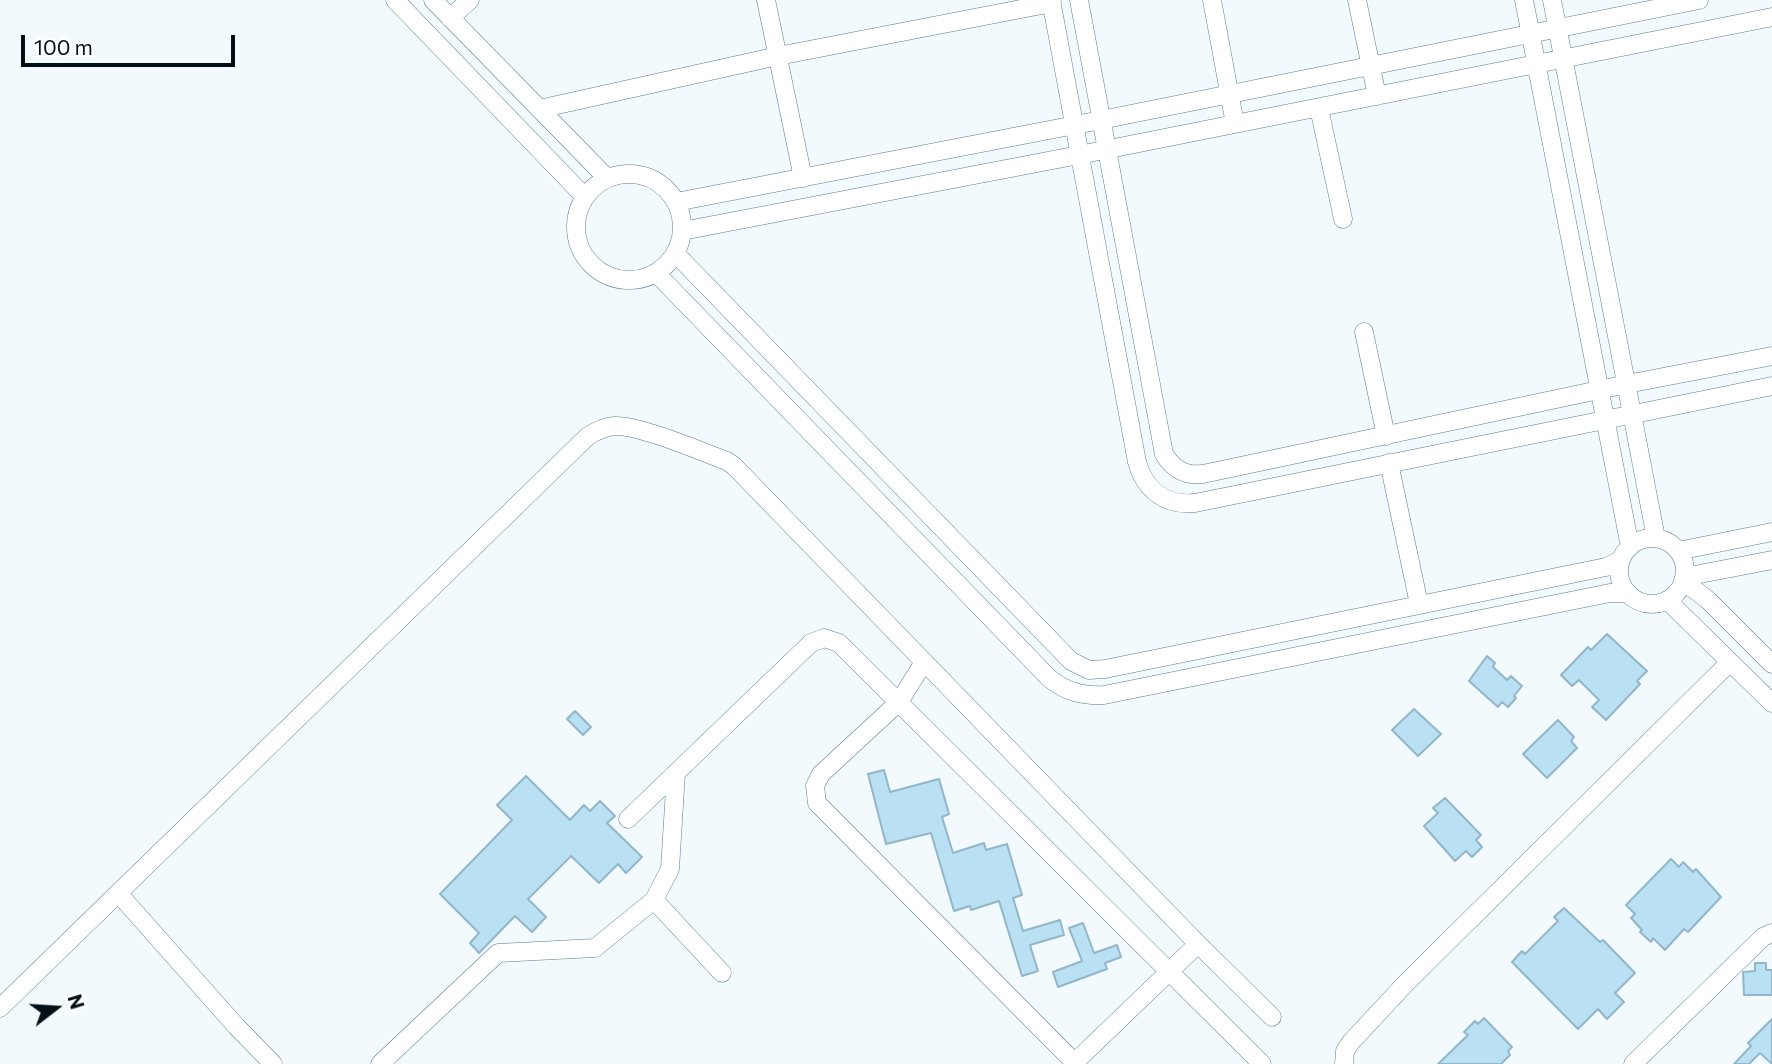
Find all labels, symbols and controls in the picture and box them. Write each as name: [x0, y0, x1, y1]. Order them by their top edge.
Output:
scale bar: [24, 21, 238, 65]
text: 100 m: [34, 34, 93, 59]
north arrow: [21, 973, 91, 1043]
text: N: [63, 992, 90, 1012]

